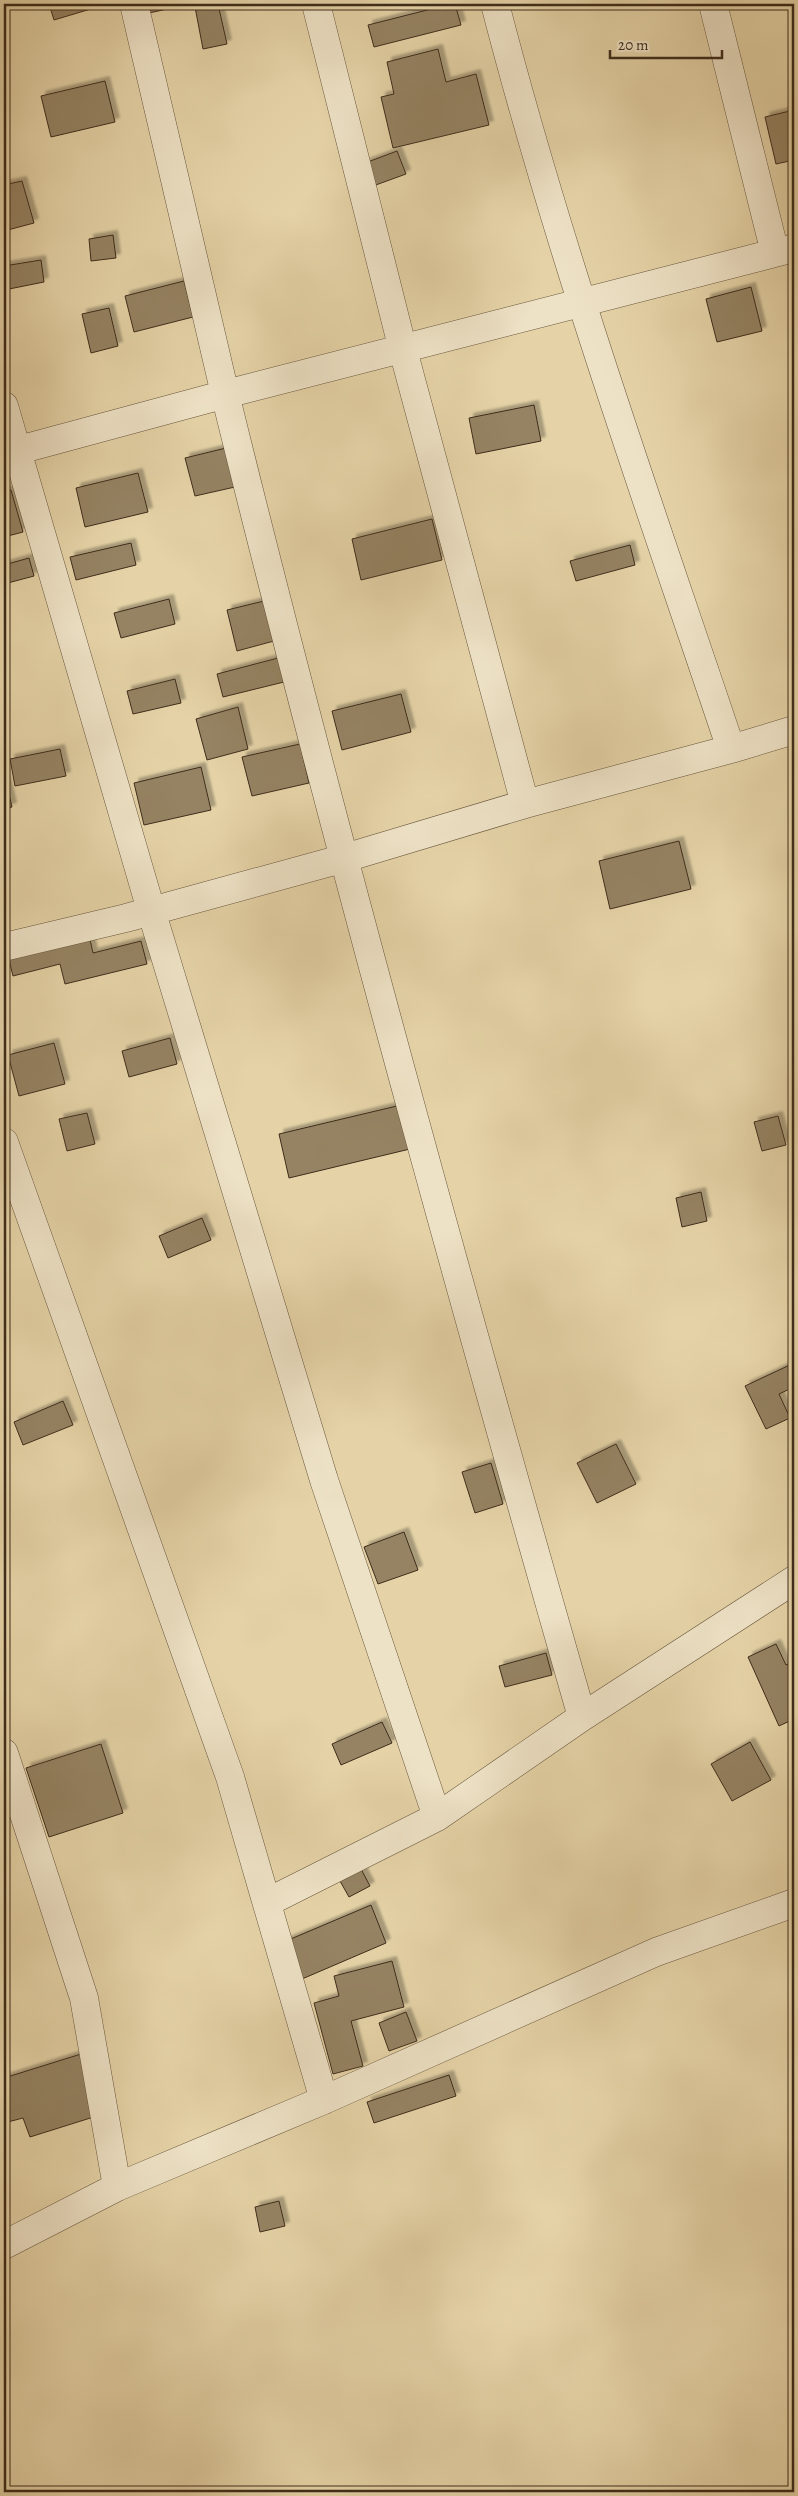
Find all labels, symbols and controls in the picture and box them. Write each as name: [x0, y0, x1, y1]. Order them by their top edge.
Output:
scale bar: [610, 28, 723, 60]
text: 20 m: [618, 35, 649, 55]

